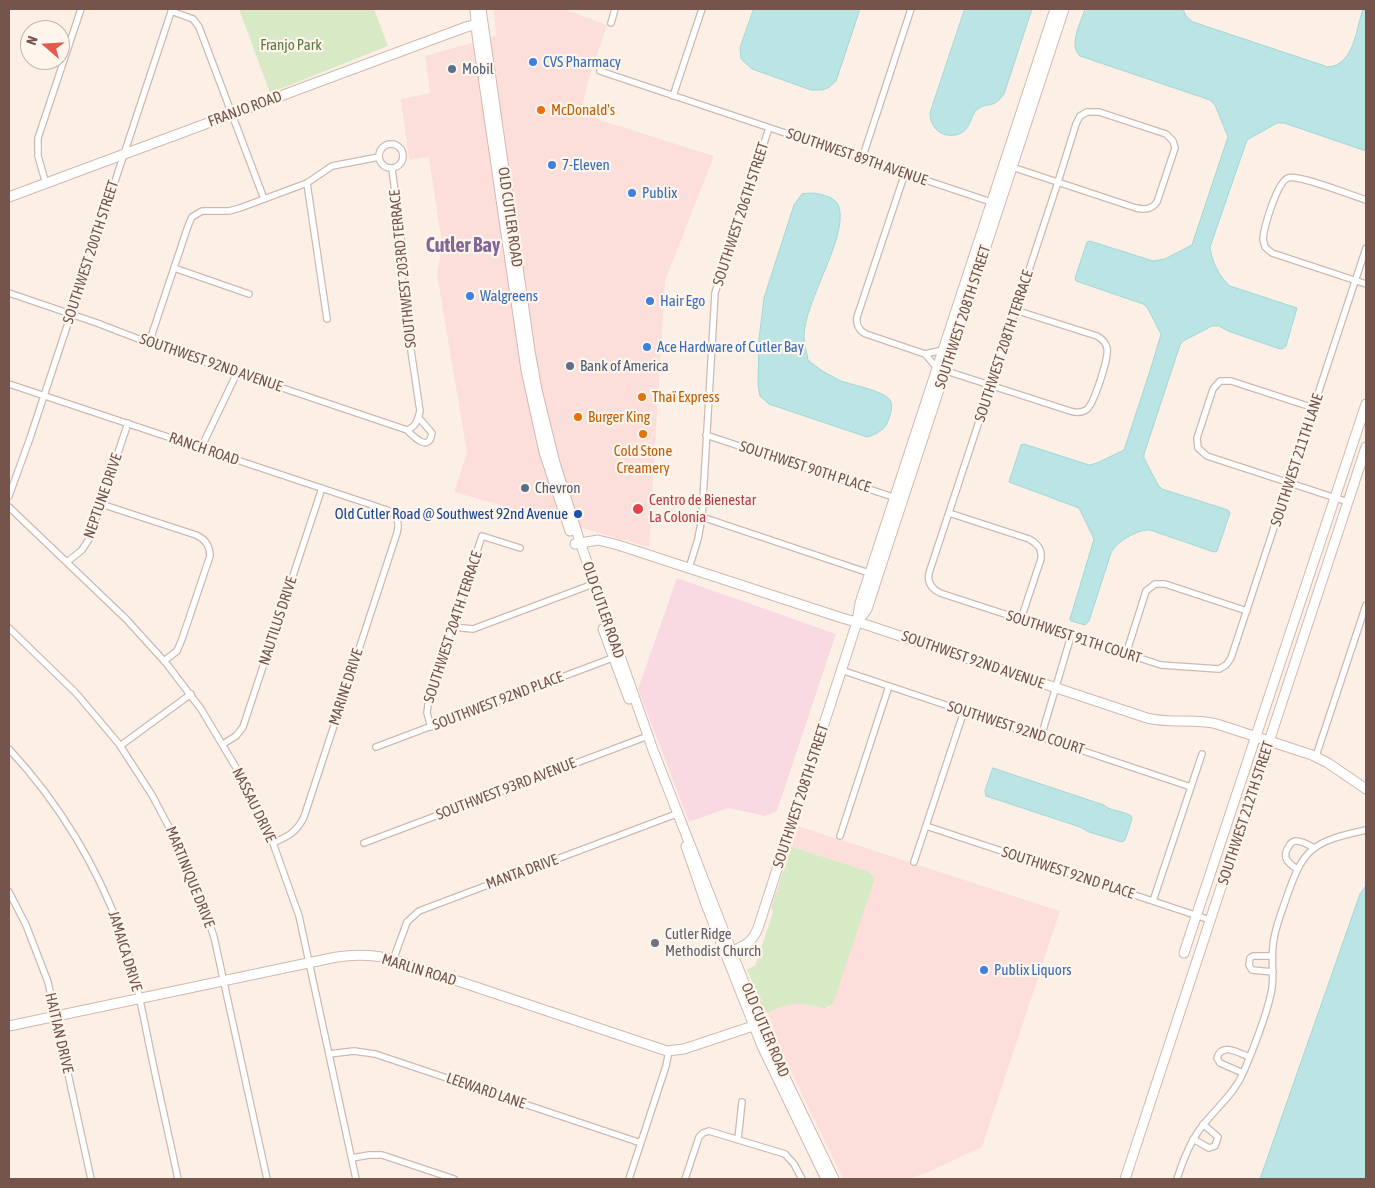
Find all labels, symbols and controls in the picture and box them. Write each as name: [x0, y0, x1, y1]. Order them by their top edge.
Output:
north arrow: [20, 20, 70, 70]
text: N: [23, 34, 41, 47]
park label: Franjo Park: [260, 36, 322, 54]
place label: CVS Pharmacy: [543, 53, 621, 71]
marker: CVS Pharmacy: [527, 56, 539, 68]
place label: Mobil: [462, 60, 494, 78]
marker: Mobil: [446, 63, 458, 75]
street label: FRANJO ROAD: [206, 87, 284, 131]
place label: McDonald's: [551, 101, 615, 119]
marker: McDonald's: [535, 104, 547, 116]
street label: SOUTHWEST 89TH AVENUE: [784, 124, 930, 190]
street label: SOUTHWEST 206TH STREET: [709, 140, 773, 288]
place label: 7-Eleven: [562, 156, 610, 174]
marker: 7-Eleven: [546, 159, 558, 171]
street label: OLD CUTLER ROAD: [494, 166, 526, 268]
street label: SOUTHWEST 200TH STREET: [59, 178, 123, 326]
place label: Publix: [642, 184, 677, 202]
marker: Publix: [626, 187, 638, 199]
street label: SOUTHWEST 203RD TERRACE: [386, 189, 420, 349]
district label: Cutler Bay: [426, 234, 500, 258]
street label: SOUTHWEST 208TH STREET: [931, 243, 995, 391]
street label: SOUTHWEST 208TH TERRACE: [971, 268, 1037, 424]
place label: Walgreens: [480, 287, 538, 305]
marker: Walgreens: [464, 290, 476, 302]
place label: Hair Ego: [660, 292, 705, 310]
marker: Hair Ego: [644, 295, 656, 307]
street label: SOUTHWEST 92ND AVENUE: [137, 330, 285, 396]
place label: Ace Hardware of Cutler Bay: [657, 338, 804, 356]
marker: Ace Hardware of Cutler Bay: [641, 341, 653, 353]
place label: Bank of America: [580, 357, 669, 375]
marker: Bank of America: [564, 360, 576, 372]
place label: Thaï Express: [652, 388, 719, 406]
marker: Thaï Express: [636, 391, 648, 403]
street label: SOUTHWEST 211TH LANE: [1267, 391, 1327, 529]
place label: Burger King: [588, 408, 650, 426]
marker: Burger King: [572, 411, 584, 423]
marker: Cold Stone Creamery: [637, 428, 649, 440]
street label: RANCH ROAD: [167, 429, 241, 469]
street label: SOUTHWEST 90TH PLACE: [737, 437, 873, 497]
place label: Cold Stone Creamery: [614, 442, 672, 477]
street label: NEPTUNE DRIVE: [80, 451, 126, 541]
place label: Chevron: [535, 479, 581, 497]
marker: Chevron: [519, 482, 531, 494]
place label: Centro de Bienestar La Colonia: [649, 491, 756, 526]
marker: Centro de Bienestar La Colonia: [631, 502, 645, 516]
place label: Old Cutler Road @ Southwest 92nd Avenue: [335, 505, 568, 523]
marker: Old Cutler Road @ Southwest 92nd Avenue: [572, 508, 584, 520]
street label: SOUTHWEST 204TH TERRACE: [420, 549, 486, 705]
street label: OLD CUTLER ROAD: [578, 559, 628, 661]
street label: NAUTILUS DRIVE: [255, 575, 301, 667]
street label: SOUTHWEST 91TH COURT: [1004, 607, 1144, 667]
street label: SOUTHWEST 92ND AVENUE: [899, 627, 1047, 693]
street label: MARINE DRIVE: [325, 646, 367, 728]
street label: SOUTHWEST 92ND PLACE: [430, 668, 566, 734]
street label: SOUTHWEST 92ND COURT: [945, 697, 1087, 759]
street label: SOUTHWEST 208TH STREET: [769, 722, 833, 870]
street label: SOUTHWEST 212TH STREET: [1214, 739, 1278, 887]
street label: SOUTHWEST 93RD AVENUE: [434, 754, 578, 824]
street label: NASSAU DRIVE: [228, 765, 280, 845]
street label: MARTINIQUE DRIVE: [162, 824, 218, 930]
street label: SOUTHWEST 92ND PLACE: [999, 843, 1137, 903]
street label: MANTA DRIVE: [484, 851, 560, 893]
street label: JAMAICA DRIVE: [104, 909, 146, 993]
place label: Cutler Ridge Methodist Church: [665, 925, 761, 960]
marker: Cutler Ridge Methodist Church: [649, 937, 661, 949]
street label: MARLIN ROAD: [379, 950, 459, 990]
place label: Publix Liquors: [994, 961, 1072, 979]
marker: Publix Liquors: [978, 964, 990, 976]
street label: OLD CUTLER ROAD: [737, 980, 793, 1080]
street label: HAITIAN DRIVE: [41, 991, 77, 1075]
street label: LEEWARD LANE: [444, 1069, 528, 1113]

